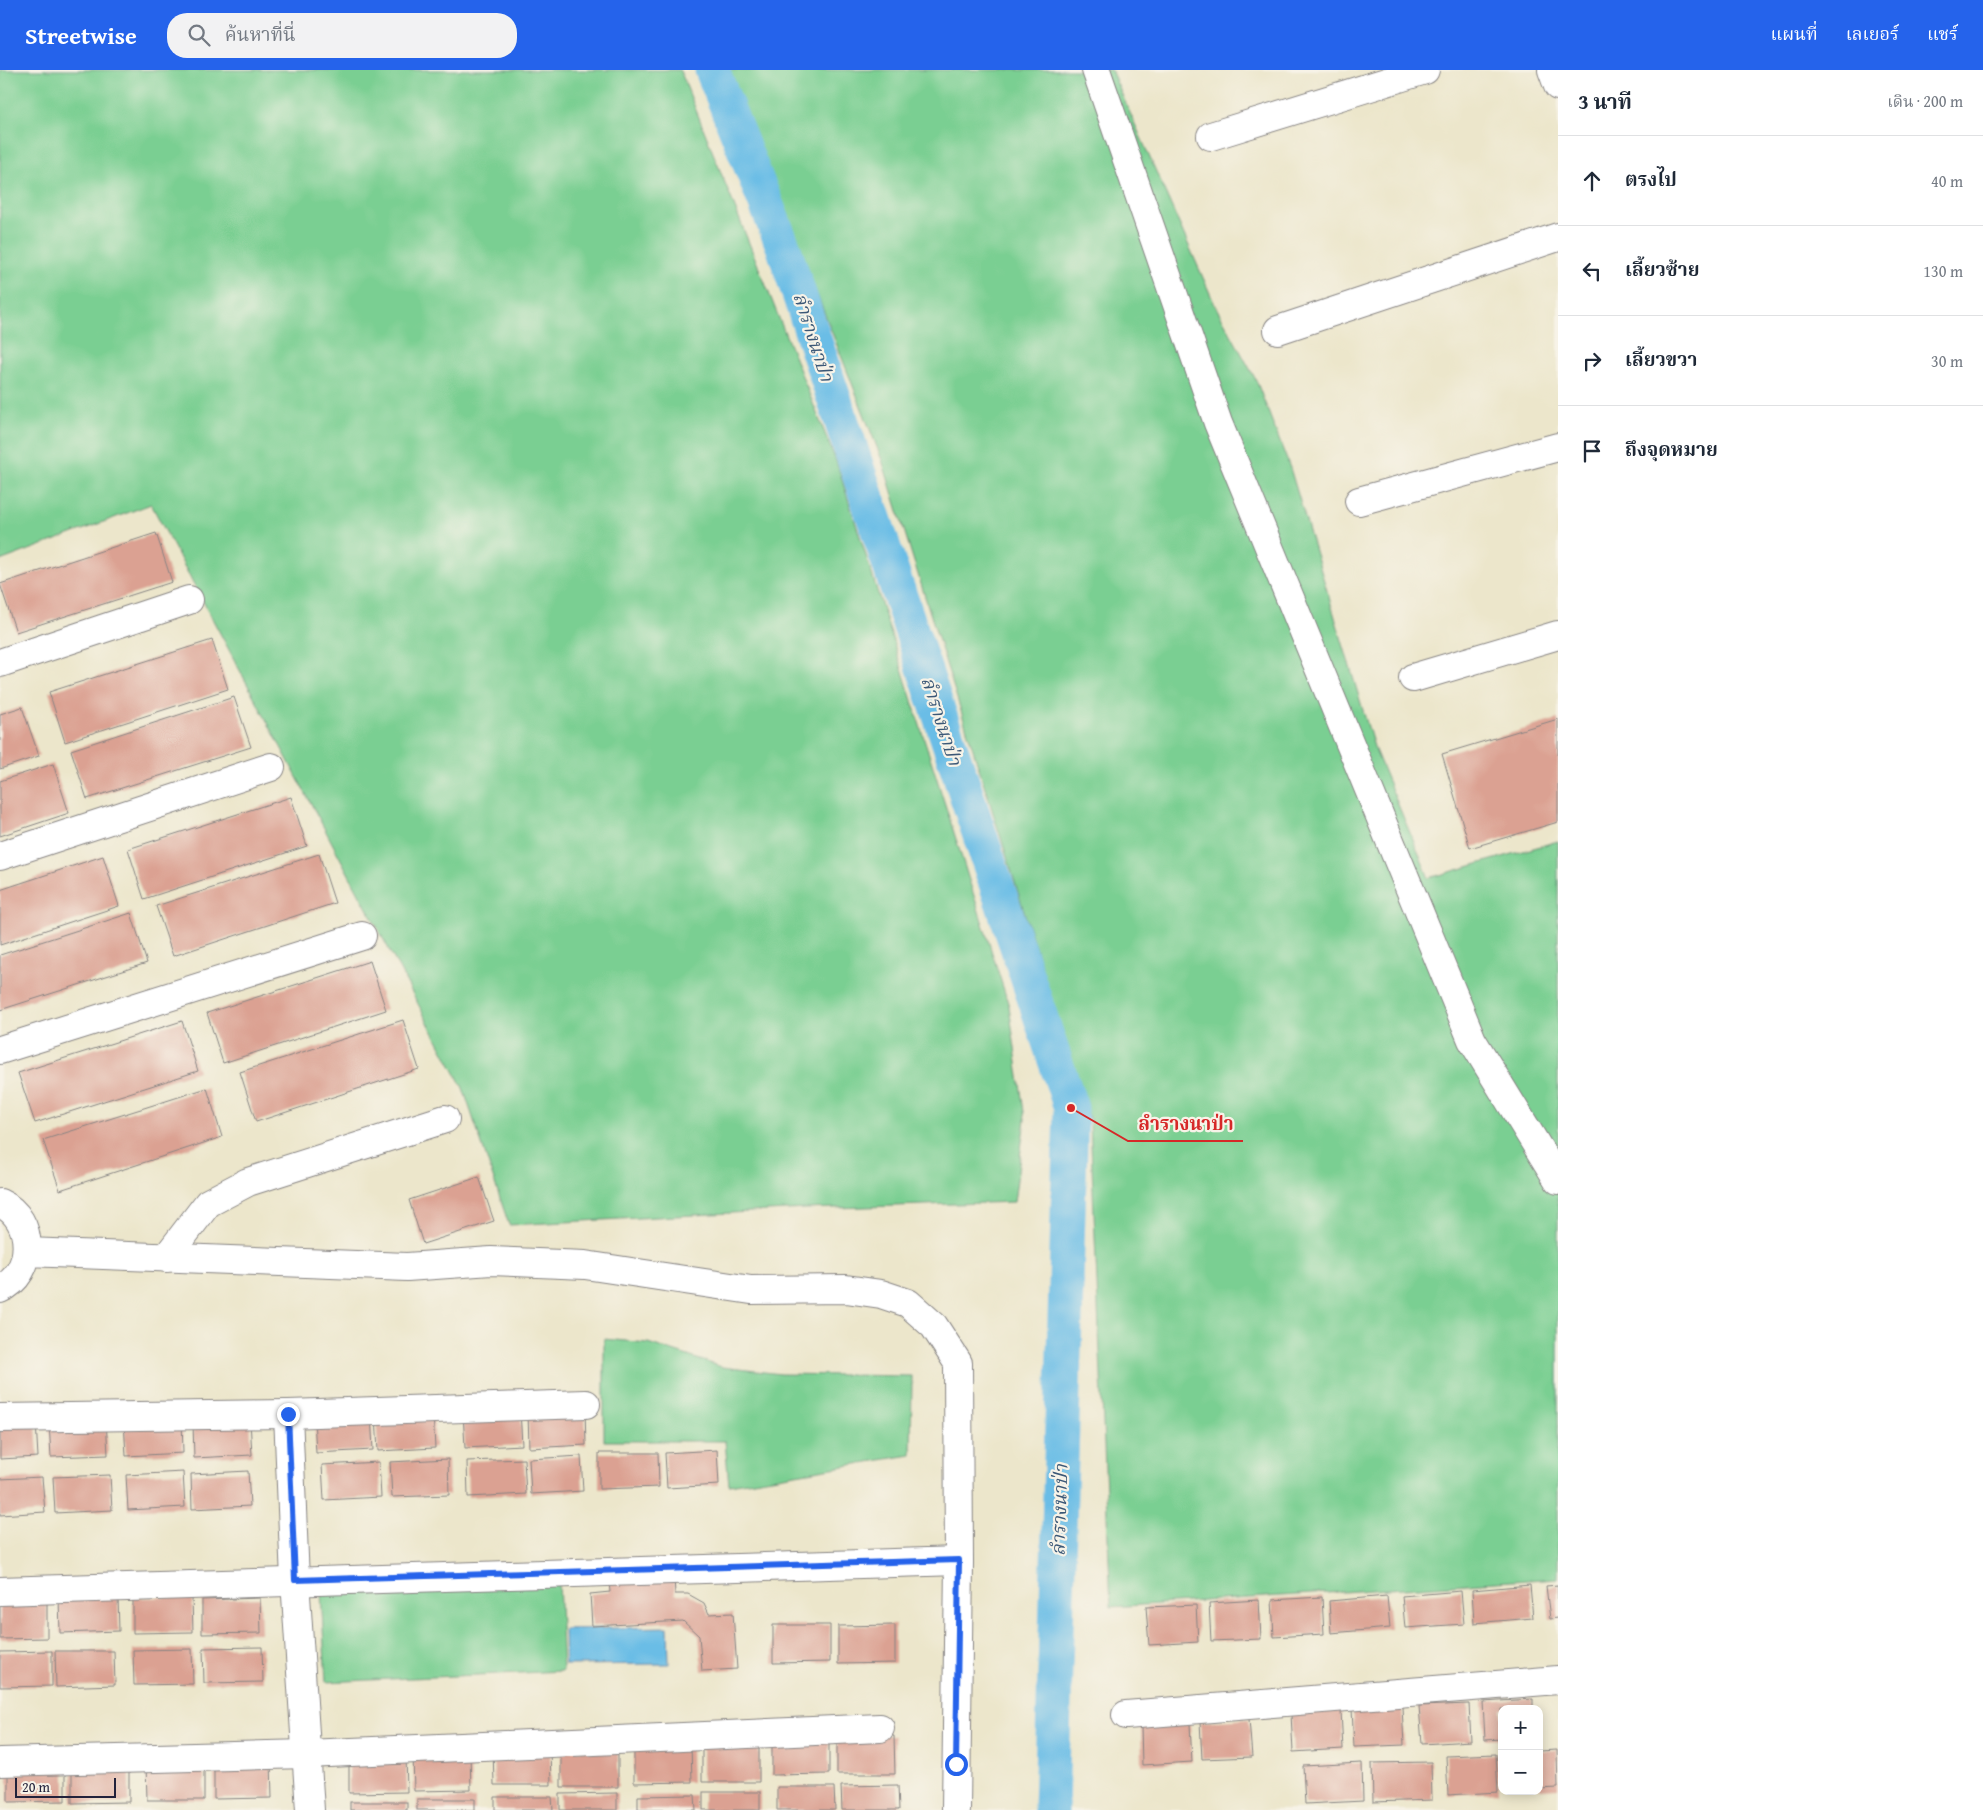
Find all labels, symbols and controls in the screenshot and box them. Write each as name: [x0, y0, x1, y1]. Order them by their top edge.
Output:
search box: [167, 13, 517, 58]
text: Streetwise: [25, 18, 137, 53]
text: ค้นหาที่นี่: [225, 20, 296, 48]
text: แผนที่: [1770, 20, 1818, 47]
text: เลเยอร์: [1846, 20, 1899, 47]
text: แชร์: [1927, 20, 1958, 47]
icon: search: [185, 21, 213, 49]
text: 3 นาที: [1578, 86, 1632, 117]
text: เดิน · 200 m: [1887, 89, 1963, 113]
text: ตรงไป: [1625, 165, 1677, 193]
icon: ahead: [1578, 167, 1606, 195]
text: 40 m: [1931, 169, 1963, 193]
text: เลี้ยวซ้าย: [1625, 255, 1699, 283]
icon: left: [1578, 257, 1606, 285]
text: 130 m: [1923, 259, 1963, 283]
water label: ลำรางนาป่า: [787, 289, 842, 385]
text: เลี้ยวขวา: [1625, 345, 1697, 373]
icon: right: [1578, 347, 1606, 375]
text: 30 m: [1931, 349, 1963, 373]
text: ถึงจุดหมาย: [1625, 435, 1718, 463]
icon: arrive: [1578, 437, 1606, 465]
water label: ลำรางนาป่า: [915, 673, 970, 769]
callout: ลำรางนาป่า: [1128, 1107, 1243, 1141]
text: ลำรางนาป่า: [1138, 1109, 1234, 1137]
route end: [277, 1403, 300, 1426]
water label: ลำรางนาป่า: [1043, 1463, 1075, 1556]
map controls: [1498, 1705, 1543, 1795]
button: +: [1498, 1705, 1543, 1750]
button: −: [1498, 1750, 1543, 1795]
route start: [945, 1753, 968, 1776]
scale bar: [15, 1775, 116, 1798]
text: 20 m: [22, 1777, 50, 1797]

